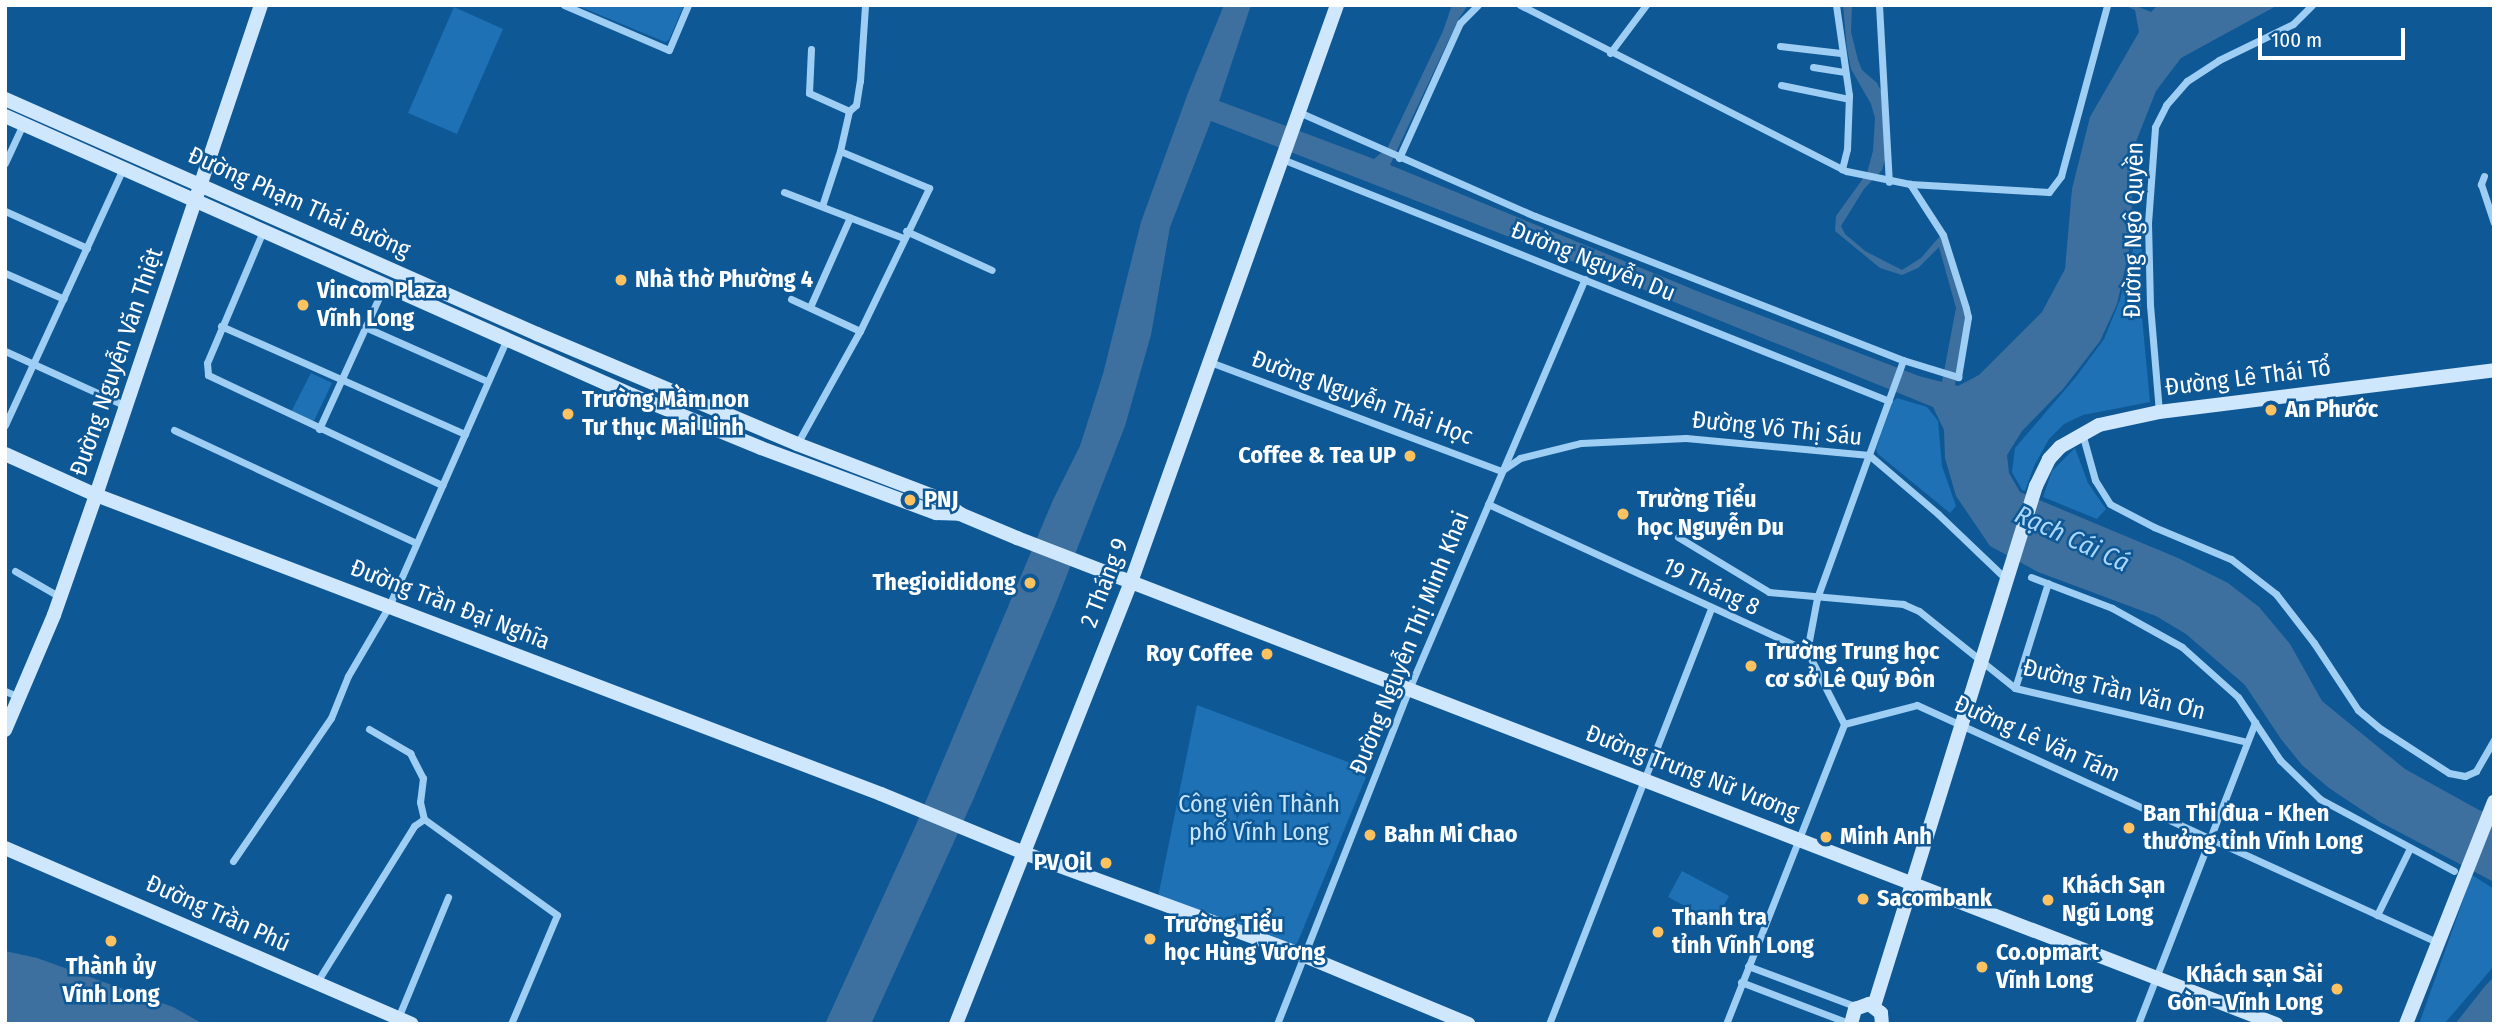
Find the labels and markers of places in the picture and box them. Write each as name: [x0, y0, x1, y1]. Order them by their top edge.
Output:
place label: Nhà thờ Phường 4: [635, 266, 813, 294]
marker: Nhà thờ Phường 4: [613, 272, 629, 288]
place label: Vincom Plaza Vĩnh Long: [317, 277, 447, 333]
marker: Vincom Plaza Vĩnh Long: [295, 297, 311, 313]
place label: Trường Mầm non Tư thục Mai Linh: [582, 386, 749, 442]
place label: An Phước: [2285, 396, 2378, 424]
marker: An Phước: [2263, 402, 2279, 418]
marker: Trường Mầm non Tư thục Mai Linh: [560, 406, 576, 422]
place label: Coffee & Tea UP: [1238, 442, 1396, 470]
marker: Coffee & Tea UP: [1402, 448, 1418, 464]
place label: PNJ: [924, 486, 958, 514]
place label: Trường Tiểu học Nguyễn Du: [1637, 486, 1784, 542]
marker: PNJ: [902, 492, 918, 508]
marker: Trường Tiểu học Nguyễn Du: [1615, 506, 1631, 522]
place label: Thegioididong: [873, 569, 1016, 597]
marker: Thegioididong: [1022, 575, 1038, 591]
place label: Trường Trung học cơ sở Lê Quý Đôn: [1765, 638, 1939, 694]
place label: Roy Coffee: [1146, 640, 1253, 668]
marker: Roy Coffee: [1259, 646, 1275, 662]
marker: Trường Trung học cơ sở Lê Quý Đôn: [1743, 658, 1759, 674]
place label: Ban Thi đua - Khen thưởng tỉnh Vĩnh Long: [2143, 800, 2363, 856]
marker: Ban Thi đua - Khen thưởng tỉnh Vĩnh Long: [2121, 820, 2137, 836]
place label: Bahn Mi Chao: [1384, 821, 1518, 849]
place label: Minh Anh: [1840, 823, 1932, 851]
marker: Bahn Mi Chao: [1362, 827, 1378, 843]
marker: Minh Anh: [1818, 829, 1834, 845]
place label: PV Oil: [1034, 849, 1092, 877]
marker: PV Oil: [1098, 855, 1114, 871]
place label: Khách Sạn Ngũ Long: [2062, 872, 2165, 928]
place label: Sacombank: [1877, 885, 1992, 913]
marker: Sacombank: [1855, 891, 1871, 907]
marker: Khách Sạn Ngũ Long: [2040, 892, 2056, 908]
place label: Thanh tra tỉnh Vĩnh Long: [1672, 904, 1814, 960]
place label: Trường Tiểu học Hùng Vương: [1164, 911, 1325, 967]
marker: Thanh tra tỉnh Vĩnh Long: [1650, 924, 1666, 940]
marker: Trường Tiểu học Hùng Vương: [1142, 931, 1158, 947]
marker: Thành ủy Vĩnh Long: [103, 933, 119, 949]
place label: Co.opmart Vĩnh Long: [1996, 939, 2099, 995]
place label: Thành ủy Vĩnh Long: [62, 953, 160, 1009]
marker: Co.opmart Vĩnh Long: [1974, 959, 1990, 975]
place label: Khách sạn Sài Gòn - Vĩnh Long: [2167, 961, 2323, 1017]
marker: Khách sạn Sài Gòn - Vĩnh Long: [2329, 981, 2345, 997]

